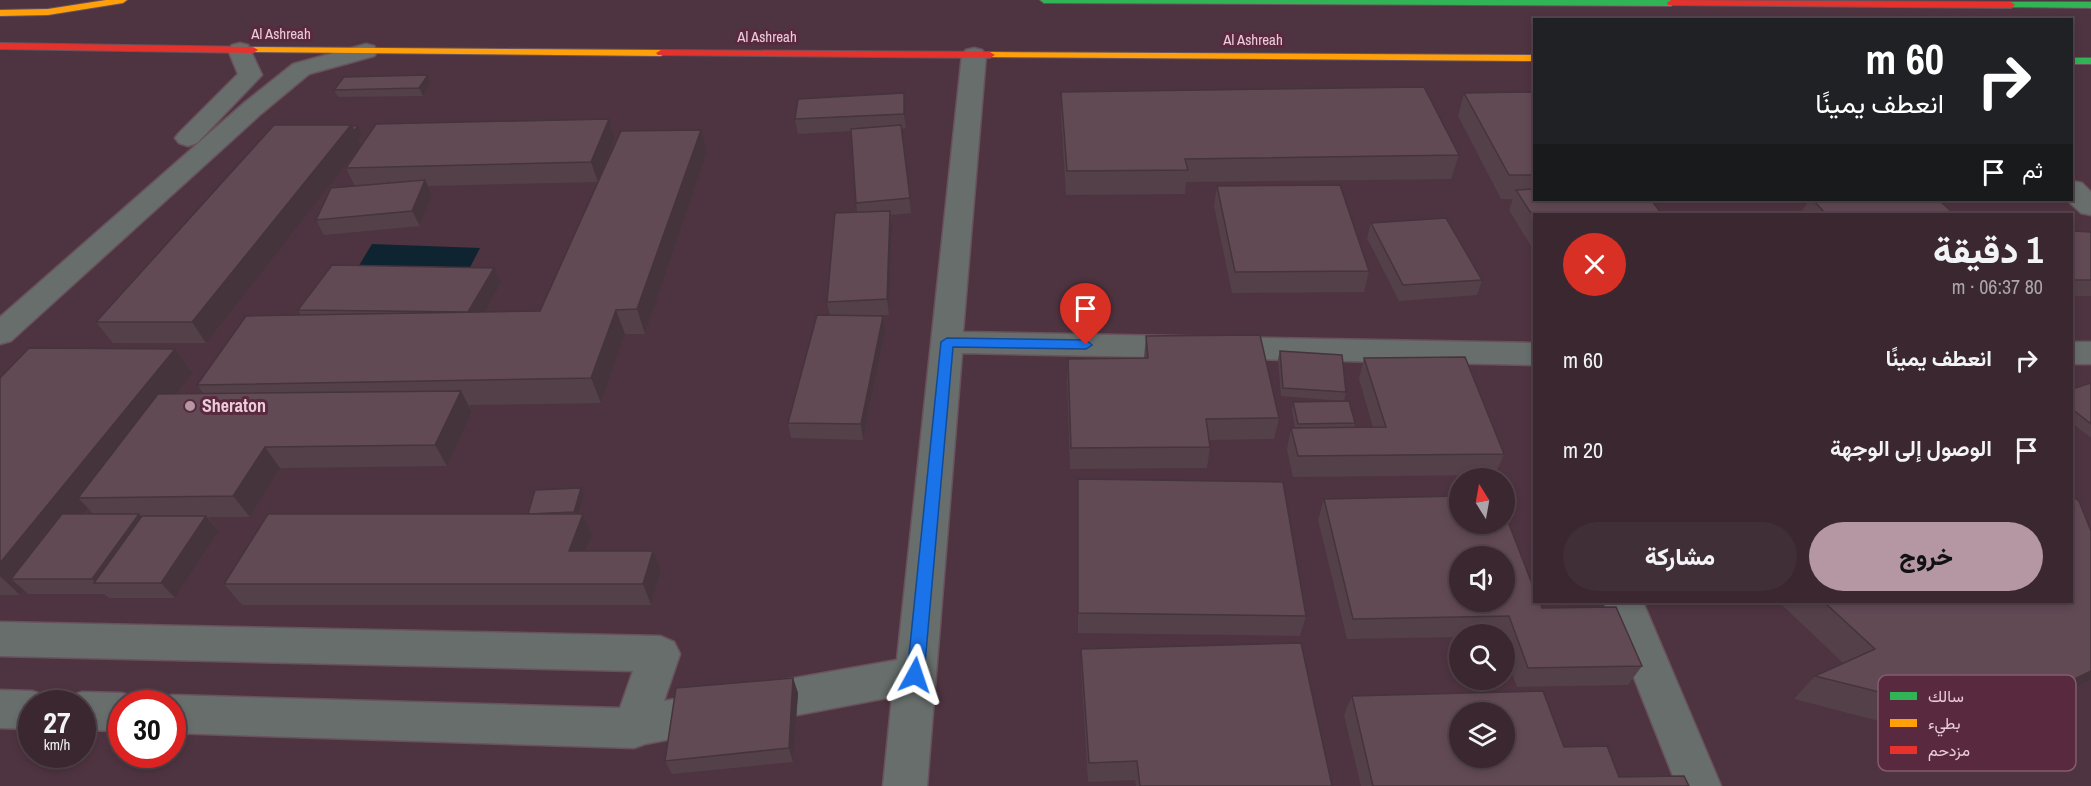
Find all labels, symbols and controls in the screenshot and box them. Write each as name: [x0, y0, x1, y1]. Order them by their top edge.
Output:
street label: Al Ashreah: [250, 23, 311, 44]
street label: Al Ashreah: [736, 26, 797, 47]
street label: Al Ashreah: [1222, 29, 1283, 50]
text: 60 m: [1865, 31, 1944, 87]
icon: right: [1965, 42, 2043, 120]
text: انعطف يمينًا: [1815, 85, 1944, 121]
text: ثم: [2022, 155, 2043, 185]
icon: arrive: [1977, 156, 2010, 189]
text: 1 دقيقة: [1933, 226, 2043, 274]
button: close: [1563, 233, 1626, 296]
text: 80 m · 06:37: [1952, 273, 2043, 300]
pin: [1060, 283, 1111, 345]
icon: arrive: [1069, 292, 1102, 325]
text: انعطف يمينًا: [1886, 343, 1992, 373]
icon: right: [2010, 344, 2043, 377]
text: 60 m: [1563, 345, 1603, 375]
place label: Sheraton: [202, 393, 266, 418]
marker: Sheraton: [183, 399, 197, 413]
text: الوصول إلى الوجهة: [1830, 433, 1992, 463]
icon: arrive: [2010, 434, 2043, 467]
text: 20 m: [1563, 435, 1603, 465]
north arrow: [1449, 468, 1515, 534]
map controls: [1449, 468, 1515, 768]
button: مشاركة: [1563, 522, 1797, 591]
button: خروج: [1809, 522, 2043, 591]
button: sound: [1449, 546, 1515, 612]
button: search: [1449, 624, 1515, 690]
position arrow: [883, 643, 947, 707]
legend: [1878, 675, 2076, 771]
text: سالك: [1928, 685, 1964, 707]
speed limit sign: 30: [108, 690, 186, 768]
text: 27: [43, 702, 71, 742]
button: layers: [1449, 702, 1515, 768]
text: بطيء: [1928, 712, 1960, 737]
text: km/h: [44, 734, 70, 755]
text: مزدحم: [1928, 739, 1970, 761]

